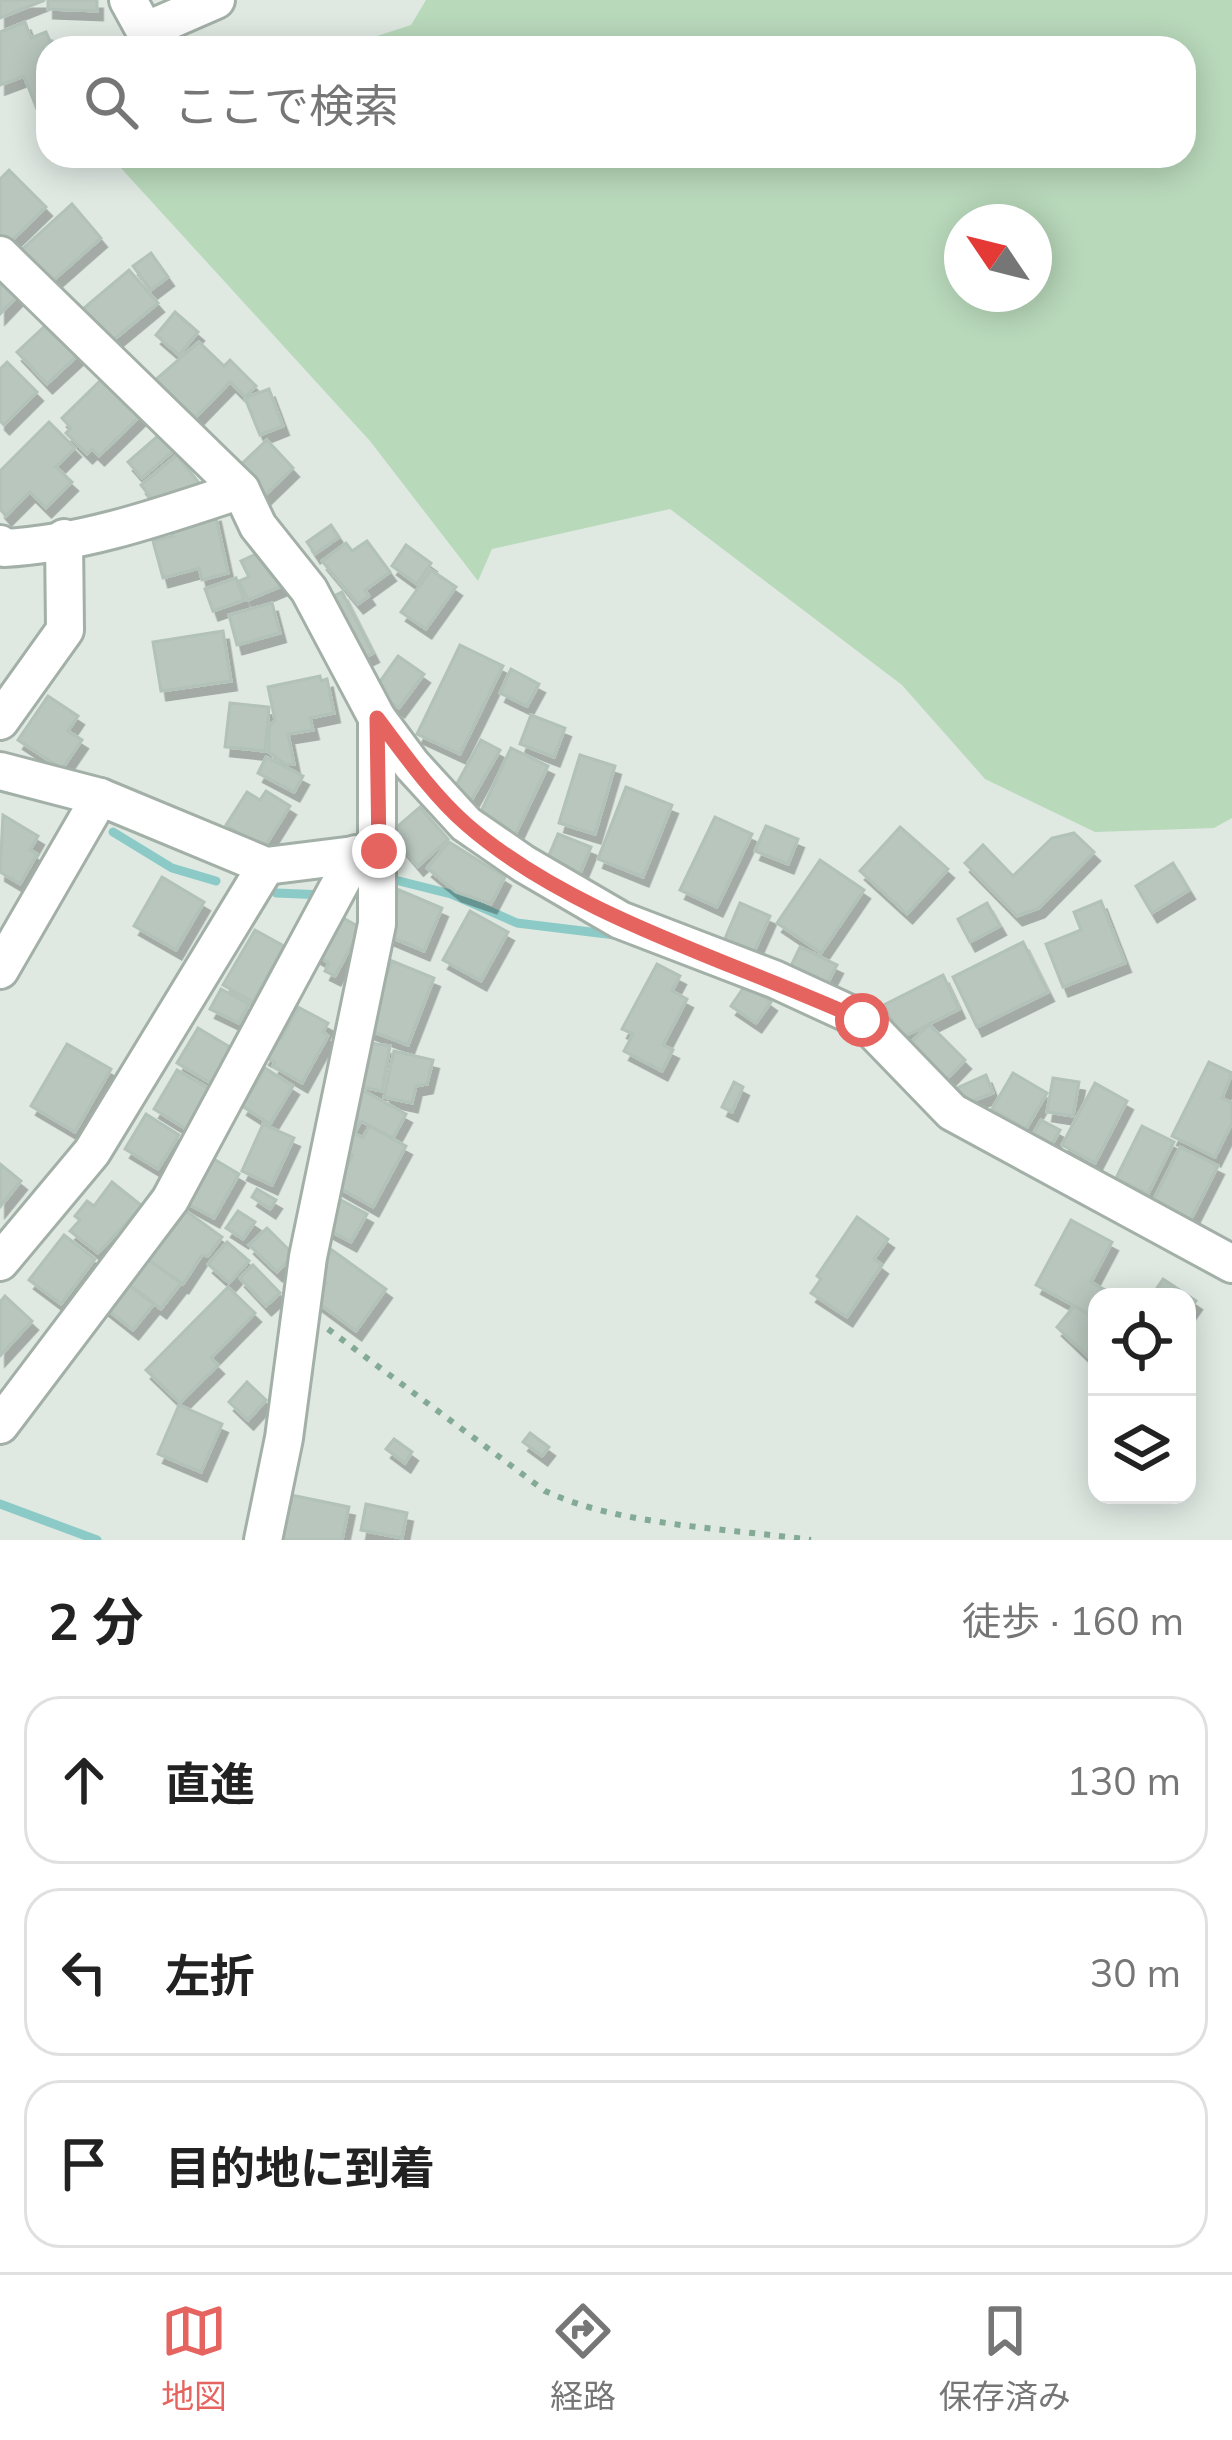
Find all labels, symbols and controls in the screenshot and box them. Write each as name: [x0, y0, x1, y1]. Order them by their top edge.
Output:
search box: [36, 36, 1196, 168]
icon: search: [78, 69, 144, 135]
text: ここで検索: [174, 77, 399, 133]
north arrow: [944, 204, 1052, 312]
route end: [352, 824, 406, 878]
route start: [835, 993, 889, 1047]
map controls: [1088, 1288, 1196, 1504]
button: locate: [1088, 1288, 1196, 1396]
button: layers: [1088, 1396, 1196, 1504]
text: 2 分: [48, 1589, 144, 1653]
text: 徒歩 · 160 m: [962, 1596, 1184, 1645]
icon: ahead: [51, 1747, 117, 1813]
text: 直進: [165, 1755, 255, 1811]
text: 130 m: [1066, 1756, 1181, 1805]
icon: left: [51, 1939, 117, 2005]
text: 左折: [165, 1947, 255, 2003]
text: 30 m: [1090, 1948, 1181, 1997]
icon: arrive: [51, 2131, 117, 2197]
text: 目的地に到着: [165, 2139, 435, 2195]
tab: 地図: [161, 2298, 227, 2418]
tab: 経路: [550, 2298, 616, 2418]
tab: 保存済み: [939, 2298, 1071, 2418]

